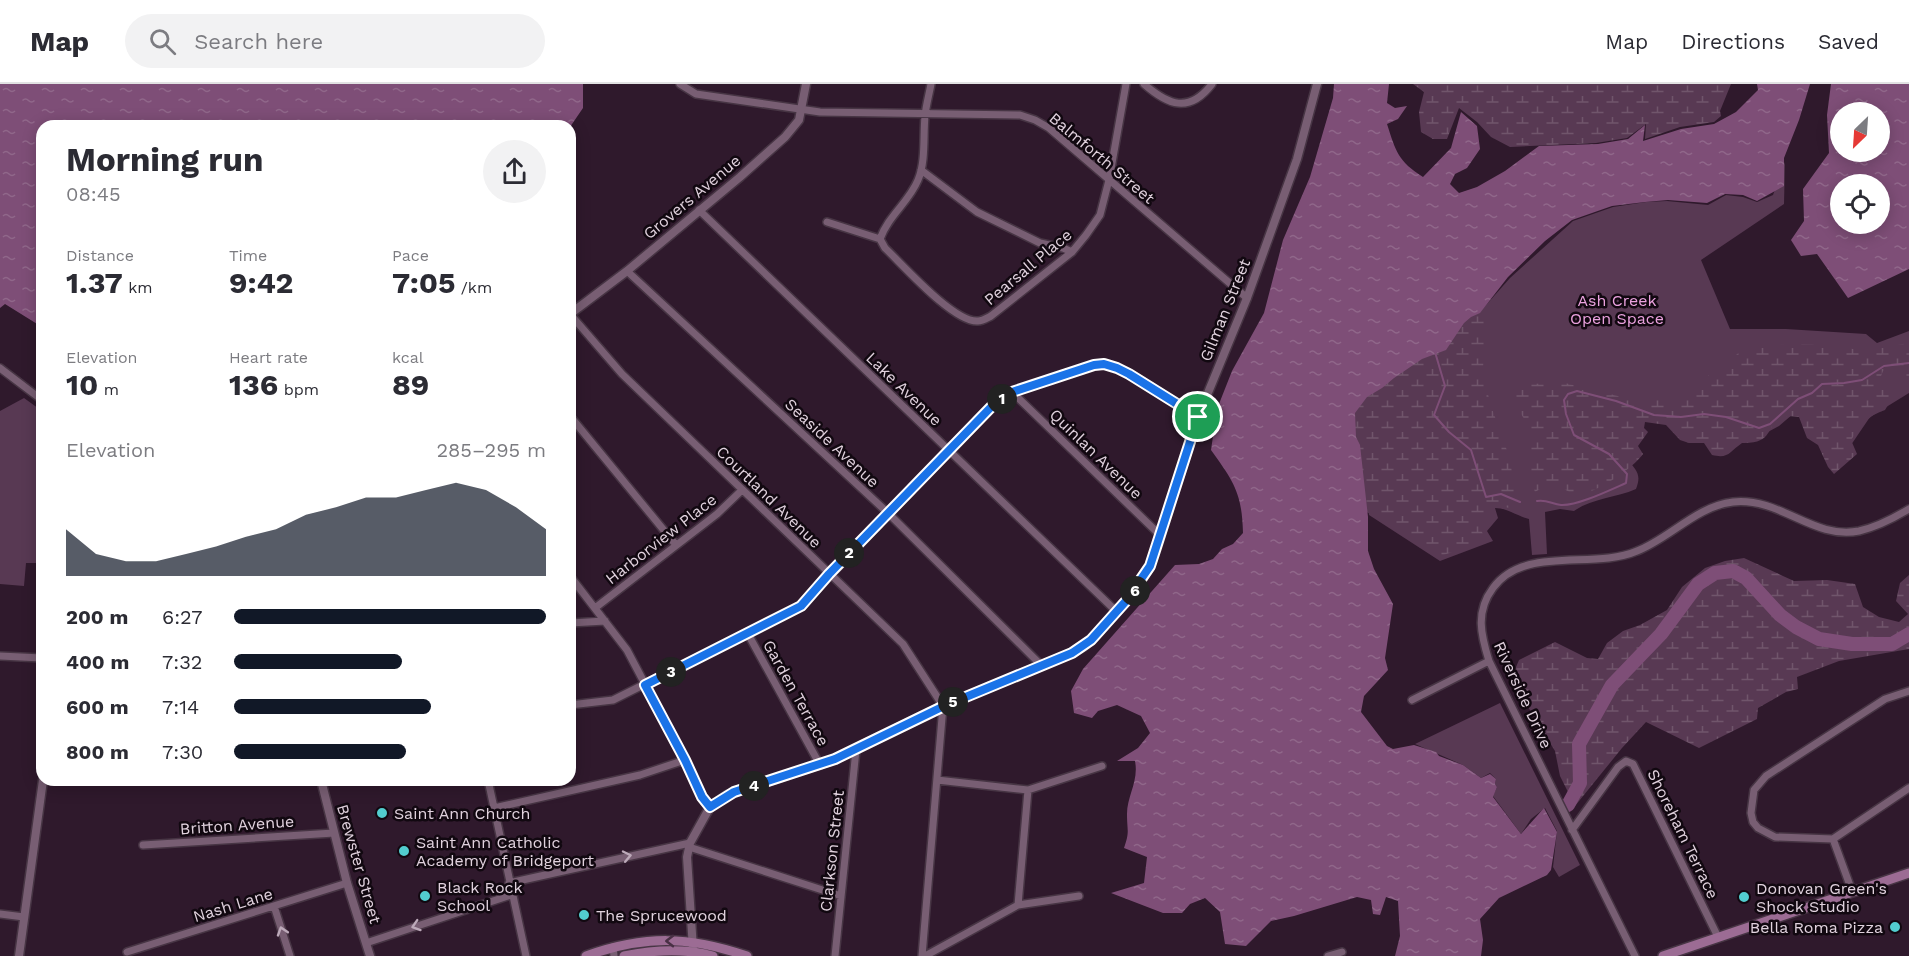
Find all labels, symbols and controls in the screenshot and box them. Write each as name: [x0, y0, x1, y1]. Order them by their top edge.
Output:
search box: [125, 14, 545, 68]
text: Map: [30, 25, 89, 58]
icon: search: [146, 25, 179, 58]
text: Search here: [194, 29, 323, 54]
text: Map: [1605, 29, 1648, 54]
text: Directions: [1681, 29, 1785, 54]
text: Saved: [1818, 29, 1879, 54]
north arrow: [1830, 102, 1890, 162]
map controls: [1830, 102, 1890, 234]
street label: Balmforth Street: [1046, 108, 1159, 208]
text: Morning run: [66, 140, 263, 179]
button: share: [483, 140, 546, 203]
street label: Grovers Avenue: [640, 151, 744, 243]
button: locate: [1830, 174, 1890, 234]
text: 08:45: [66, 182, 121, 206]
street label: Pearsall Place: [980, 225, 1076, 309]
text: Distance: [66, 246, 134, 265]
text: Time: [229, 246, 267, 265]
text: Pace: [392, 246, 429, 265]
street label: Gilman Street: [1196, 256, 1254, 364]
text: 1.37: [66, 265, 123, 300]
text: 9:42: [229, 265, 293, 300]
text: 7:05: [392, 265, 455, 300]
text: km: [123, 278, 153, 297]
text: /km: [455, 278, 492, 297]
park label: Ash Creek Open Space: [1570, 291, 1664, 328]
text: Elevation: [66, 348, 137, 367]
text: Heart rate: [229, 348, 308, 367]
text: kcal: [392, 348, 424, 367]
street label: Lake Avenue: [862, 348, 946, 430]
text: 10: [66, 367, 98, 402]
text: 136: [229, 367, 278, 402]
text: 89: [392, 367, 429, 402]
text: m: [98, 380, 119, 399]
text: bpm: [278, 380, 319, 399]
pin: 1: [987, 384, 1017, 414]
text: 1: [999, 389, 1005, 408]
pin: [1172, 391, 1223, 442]
street label: Seaside Avenue: [781, 394, 883, 492]
icon: arrive: [1181, 400, 1214, 433]
street label: Quinlan Avenue: [1046, 405, 1146, 503]
text: Elevation: [66, 438, 155, 462]
text: 285–295 m: [436, 438, 546, 462]
street label: Courtland Avenue: [713, 442, 825, 552]
street label: Harborview Place: [602, 490, 720, 588]
pin: 2: [834, 538, 864, 568]
text: 2: [844, 543, 854, 562]
pin: 6: [1120, 576, 1150, 606]
text: 6: [1130, 581, 1140, 600]
text: 200 m: [66, 605, 128, 629]
text: 6:27: [162, 605, 203, 629]
street label: Garden Terrace: [759, 637, 833, 749]
street label: Riverside Drive: [1490, 639, 1556, 751]
text: 400 m: [66, 650, 129, 674]
text: 7:32: [162, 650, 202, 674]
pin: 3: [656, 657, 686, 687]
text: 3: [666, 662, 676, 681]
pin: 5: [938, 687, 968, 717]
text: 5: [948, 692, 958, 711]
text: 600 m: [66, 695, 129, 719]
text: 7:14: [162, 695, 199, 719]
text: 800 m: [66, 740, 129, 764]
text: 7:30: [162, 740, 203, 764]
street label: Shoreham Terrace: [1643, 766, 1723, 902]
pin: 4: [739, 771, 769, 801]
text: 4: [749, 776, 759, 795]
street label: Clarkson Street: [816, 789, 848, 913]
street label: Brewster Street: [333, 802, 385, 926]
place label: Saint Ann Church: [394, 804, 530, 823]
marker: Saint Ann Church: [375, 806, 389, 820]
street label: Britton Avenue: [179, 812, 295, 838]
place label: Saint Ann Catholic Academy of Bridgeport: [416, 833, 594, 870]
marker: Saint Ann Catholic Academy of Bridgeport: [397, 844, 411, 858]
one-way arrow: [622, 851, 632, 864]
place label: Black Rock School: [437, 878, 523, 915]
place label: Donovan Green's Shock Studio: [1756, 879, 1887, 916]
street label: Nash Lane: [191, 884, 275, 926]
marker: Black Rock School: [418, 889, 432, 903]
marker: Donovan Green's Shock Studio: [1737, 890, 1751, 904]
place label: The Sprucewood: [596, 906, 727, 925]
marker: The Sprucewood: [577, 908, 591, 922]
place label: Bella Roma Pizza: [1750, 918, 1883, 937]
one-way arrow: [411, 919, 422, 931]
marker: Bella Roma Pizza: [1888, 920, 1902, 934]
one-way arrow: [277, 926, 289, 937]
one-way arrow: [665, 935, 674, 947]

